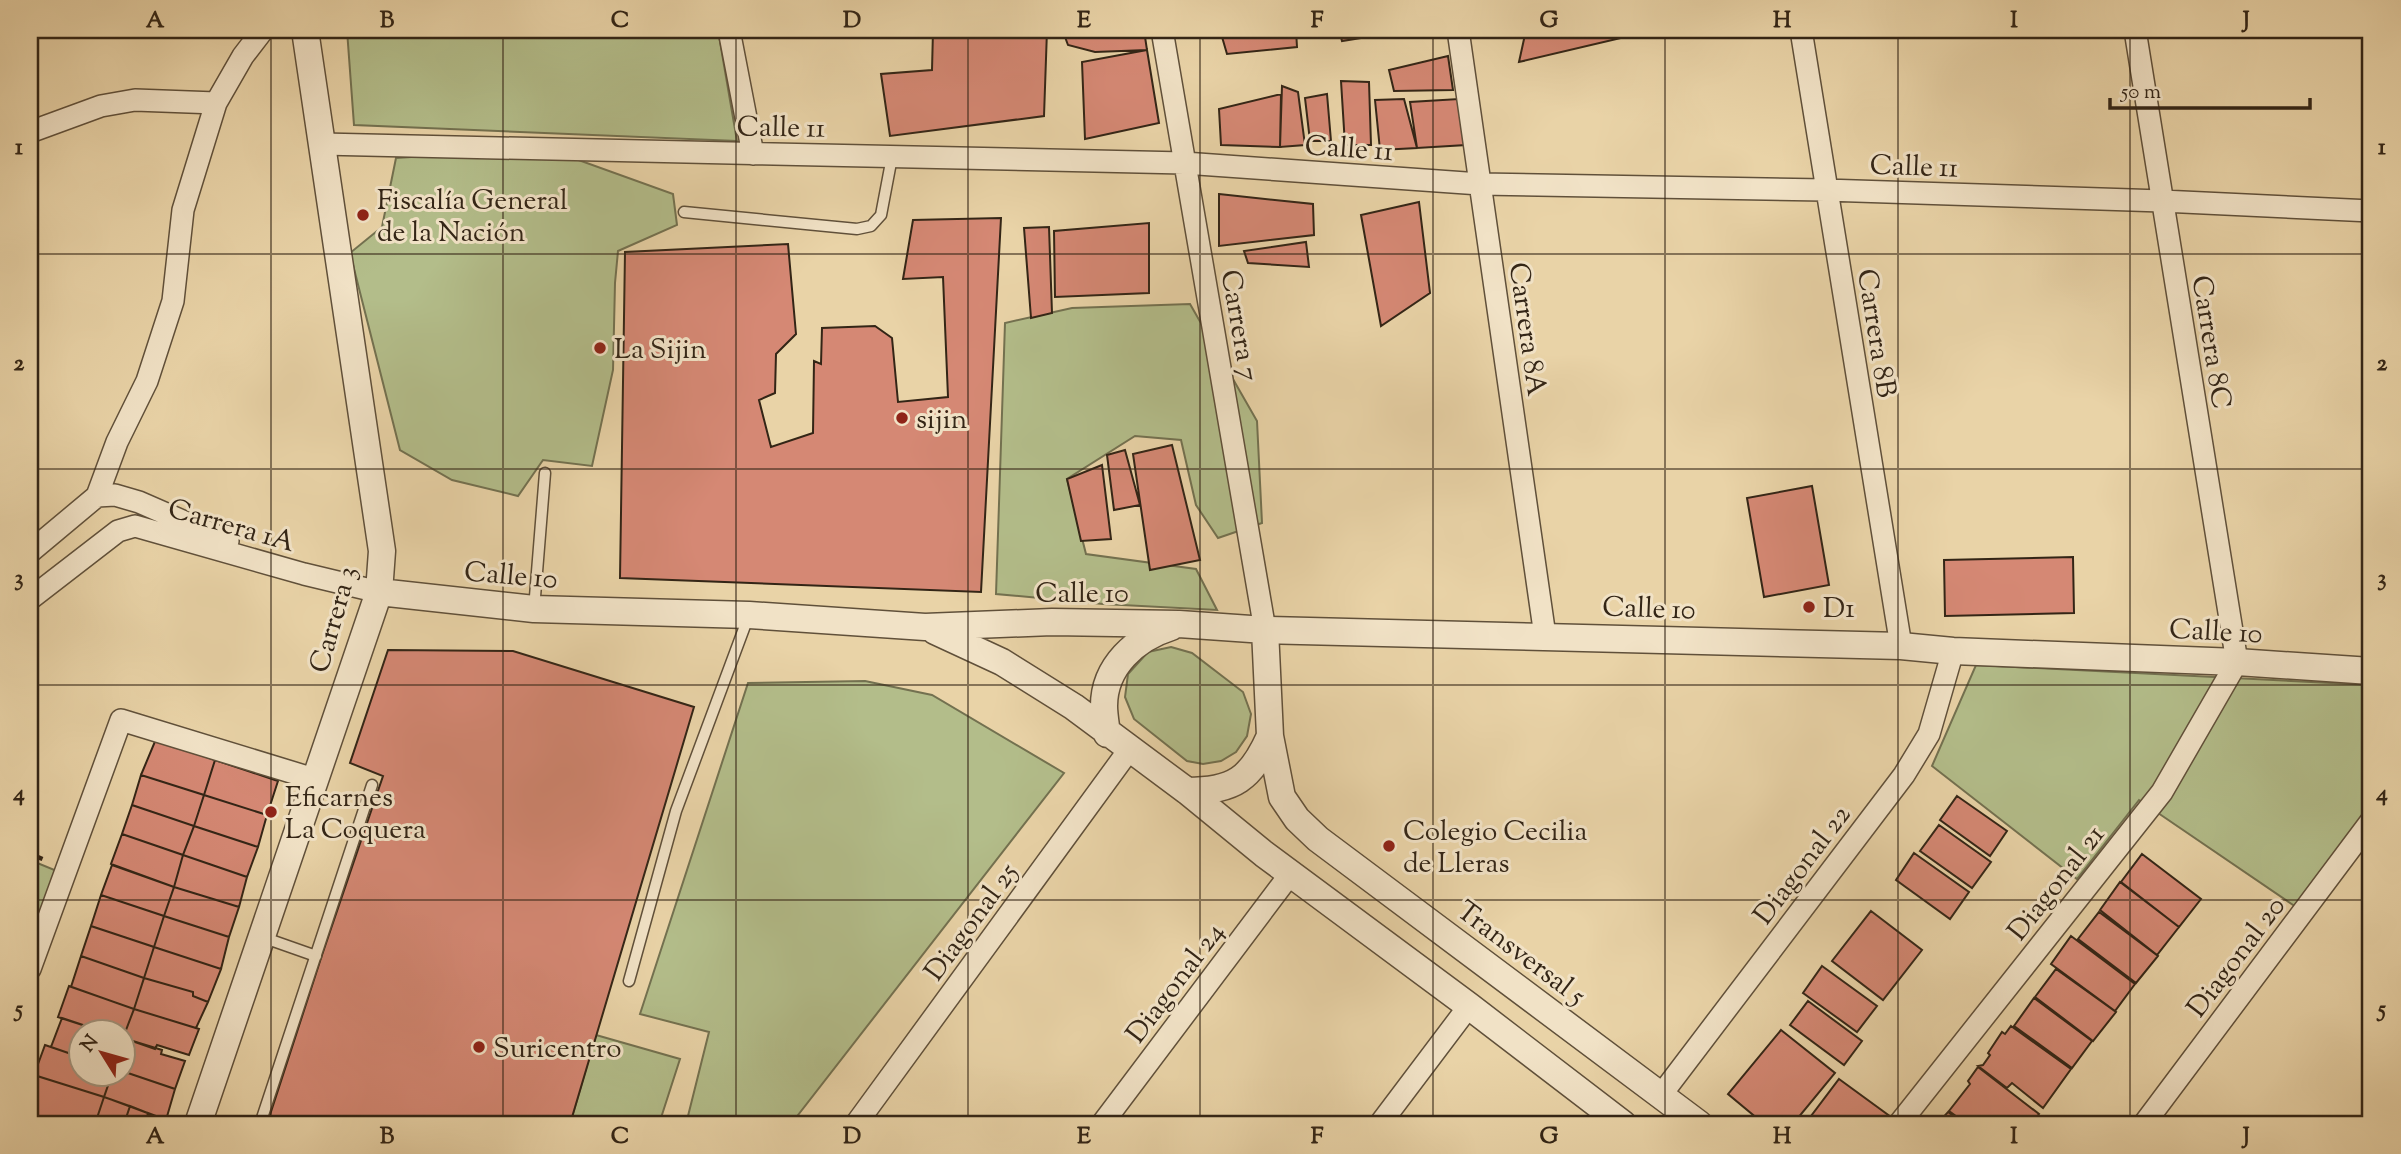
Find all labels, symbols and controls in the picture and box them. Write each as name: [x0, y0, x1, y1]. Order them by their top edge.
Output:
text: A: [146, 5, 165, 38]
text: B: [380, 5, 395, 38]
text: C: [611, 5, 629, 38]
text: D: [843, 5, 861, 38]
text: E: [1077, 5, 1091, 38]
text: F: [1311, 5, 1324, 38]
text: G: [1540, 5, 1559, 38]
text: H: [1773, 5, 1792, 38]
text: I: [2010, 5, 2018, 38]
text: J: [2241, 5, 2250, 38]
scale bar: [2110, 66, 2310, 110]
text: 50 m: [2120, 78, 2161, 108]
street label: Calle 11: [736, 108, 826, 150]
street label: Calle 11: [1303, 127, 1394, 173]
text: 1: [15, 132, 23, 165]
text: 1: [2378, 132, 2386, 165]
street label: Calle 11: [1869, 146, 1959, 190]
place label: Fiscalía General de la Nación: [377, 182, 568, 254]
marker: Fiscalía General de la Nación: [355, 207, 371, 223]
street label: Carrera 8A: [1497, 260, 1555, 399]
street label: Carrera 8B: [1845, 266, 1905, 401]
street label: Carrera 7: [1209, 267, 1267, 384]
street label: Carrera 8C: [2180, 273, 2240, 412]
place label: La Sijin: [614, 331, 707, 371]
marker: La Sijin: [592, 340, 608, 356]
text: 2: [14, 348, 25, 381]
text: 2: [2377, 348, 2388, 381]
place label: sijin: [916, 401, 967, 441]
marker: sijin: [894, 410, 910, 426]
street label: Carrera 1A: [163, 490, 300, 564]
street label: Calle 10: [462, 553, 559, 601]
street label: Carrera 3: [301, 562, 369, 678]
text: 3: [14, 563, 24, 596]
text: 3: [2377, 563, 2387, 596]
street label: Calle 10: [1035, 575, 1129, 615]
street label: Calle 10: [1601, 588, 1696, 632]
place label: D1: [1823, 590, 1855, 630]
marker: D1: [1801, 599, 1817, 615]
street label: Calle 10: [2168, 611, 2264, 655]
text: 4: [12, 778, 25, 811]
text: 4: [2375, 778, 2388, 811]
place label: Eficarnes La Coquera: [285, 779, 426, 851]
street label: Diagonal 22: [1745, 797, 1862, 934]
marker: Eficarnes La Coquera: [263, 804, 279, 820]
place label: Colegio Cecilia de Lleras: [1403, 813, 1588, 885]
street label: Diagonal 21: [1999, 817, 2115, 950]
marker: Colegio Cecilia de Lleras: [1381, 838, 1397, 854]
street label: Diagonal 25: [916, 855, 1029, 990]
street label: Diagonal 20: [2179, 889, 2296, 1027]
street label: Transversal 5: [1447, 892, 1594, 1017]
street label: Diagonal 24: [1118, 915, 1235, 1053]
text: 5: [13, 994, 23, 1027]
text: 5: [2376, 994, 2386, 1027]
north arrow: [66, 1018, 136, 1088]
text: N: [75, 1030, 106, 1058]
place label: Suricentro: [493, 1030, 622, 1070]
marker: Suricentro: [471, 1039, 487, 1055]
text: A: [146, 1121, 165, 1154]
text: B: [380, 1121, 395, 1154]
text: C: [611, 1121, 629, 1154]
text: D: [843, 1121, 861, 1154]
text: E: [1077, 1121, 1091, 1154]
text: F: [1311, 1121, 1324, 1154]
text: G: [1540, 1121, 1559, 1154]
text: H: [1773, 1121, 1792, 1154]
text: I: [2010, 1121, 2018, 1154]
text: J: [2241, 1121, 2250, 1154]

